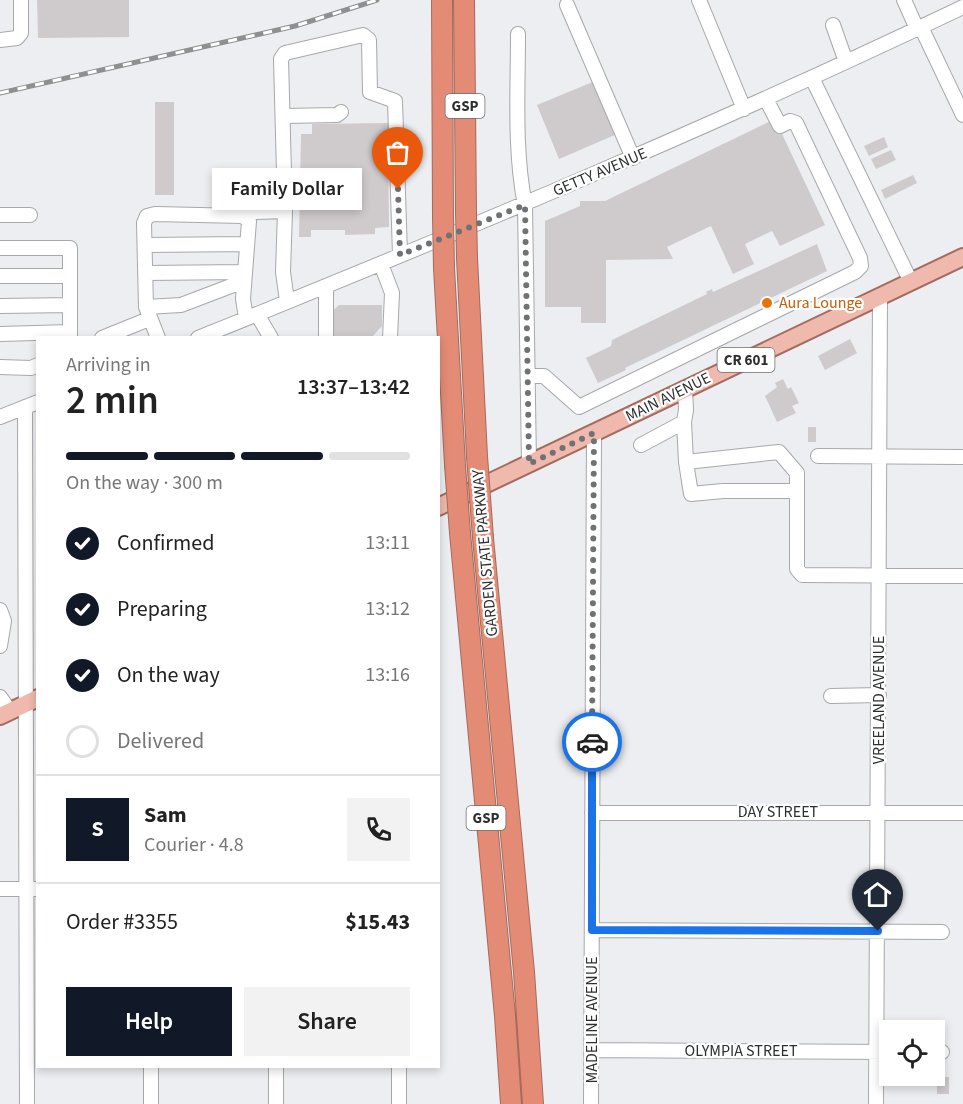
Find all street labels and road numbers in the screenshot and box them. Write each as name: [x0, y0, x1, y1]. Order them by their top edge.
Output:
road number: GSP: [446, 94, 484, 118]
street label: GETTY AVENUE: [550, 142, 650, 202]
road number: CR 601: [718, 348, 774, 372]
street label: MAIN AVENUE: [622, 367, 714, 427]
street label: GARDEN STATE PARKWAY: [467, 468, 503, 637]
street label: VREELAND AVENUE: [868, 636, 890, 764]
street label: DAY STREET: [738, 801, 819, 823]
road number: GSP: [466, 806, 506, 830]
street label: MADELINE AVENUE: [581, 957, 603, 1083]
street label: OLYMPIA STREET: [685, 1040, 798, 1062]

